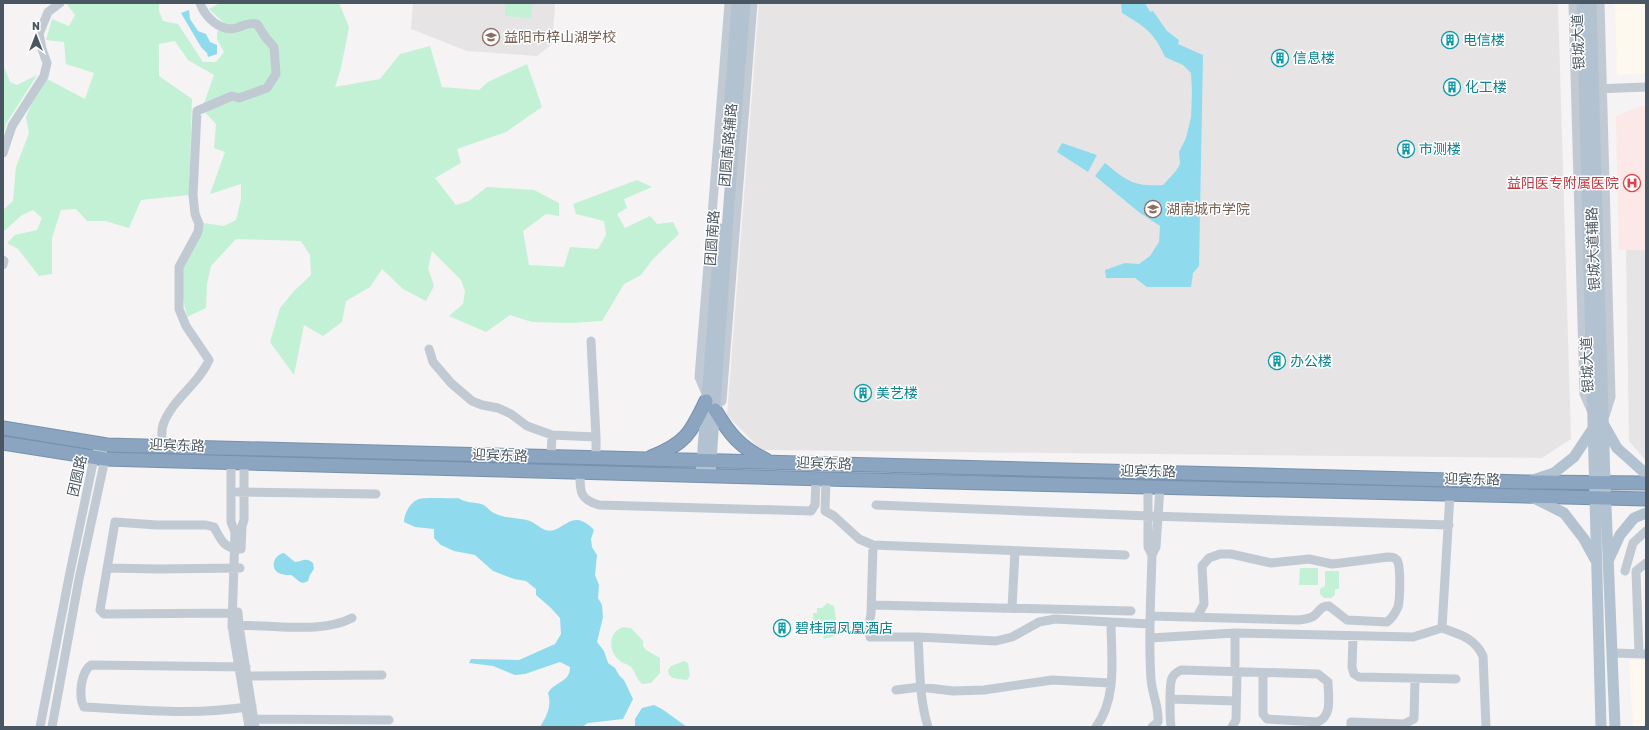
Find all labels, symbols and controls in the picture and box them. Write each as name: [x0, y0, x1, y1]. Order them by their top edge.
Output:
street label: 银城大道: [1569, 14, 1588, 70]
north arrow: [16, 16, 56, 56]
text: N: [32, 20, 40, 33]
school or university icon: 益阳市梓山湖学校: [481, 27, 501, 47]
place label: 益阳市梓山湖学校: [504, 29, 616, 46]
building icon: 电信楼: [1440, 30, 1460, 50]
place label: 电信楼: [1463, 32, 1505, 49]
building icon: 信息楼: [1270, 48, 1290, 68]
place label: 信息楼: [1293, 50, 1335, 67]
building icon: 化工楼: [1442, 77, 1462, 97]
place label: 化工楼: [1465, 79, 1507, 96]
street label: 团圆南路辅路: [716, 102, 741, 188]
building icon: 市测楼: [1396, 139, 1416, 159]
place label: 市测楼: [1419, 141, 1461, 158]
hospital icon: 益阳医专附属医院: [1622, 173, 1642, 193]
place label: 益阳医专附属医院: [1507, 175, 1619, 192]
school or university icon: 湖南城市学院: [1143, 199, 1163, 219]
place label: 湖南城市学院: [1166, 201, 1250, 218]
street label: 银城大道辅路: [1584, 207, 1603, 291]
street label: 团圆南路: [702, 210, 723, 267]
street label: 银城大道: [1578, 337, 1597, 393]
building icon: 办公楼: [1267, 351, 1287, 371]
place label: 办公楼: [1290, 353, 1332, 370]
building icon: 美艺楼: [853, 383, 873, 403]
place label: 美艺楼: [876, 385, 918, 402]
street label: 迎宾东路: [149, 436, 205, 455]
street label: 迎宾东路: [472, 446, 528, 465]
street label: 团圆路: [64, 454, 90, 498]
street label: 迎宾东路: [796, 454, 852, 473]
street label: 迎宾东路: [1120, 463, 1176, 480]
street label: 迎宾东路: [1444, 471, 1500, 488]
building icon: 碧桂园凤凰酒店: [772, 618, 792, 638]
place label: 碧桂园凤凰酒店: [795, 620, 893, 637]

